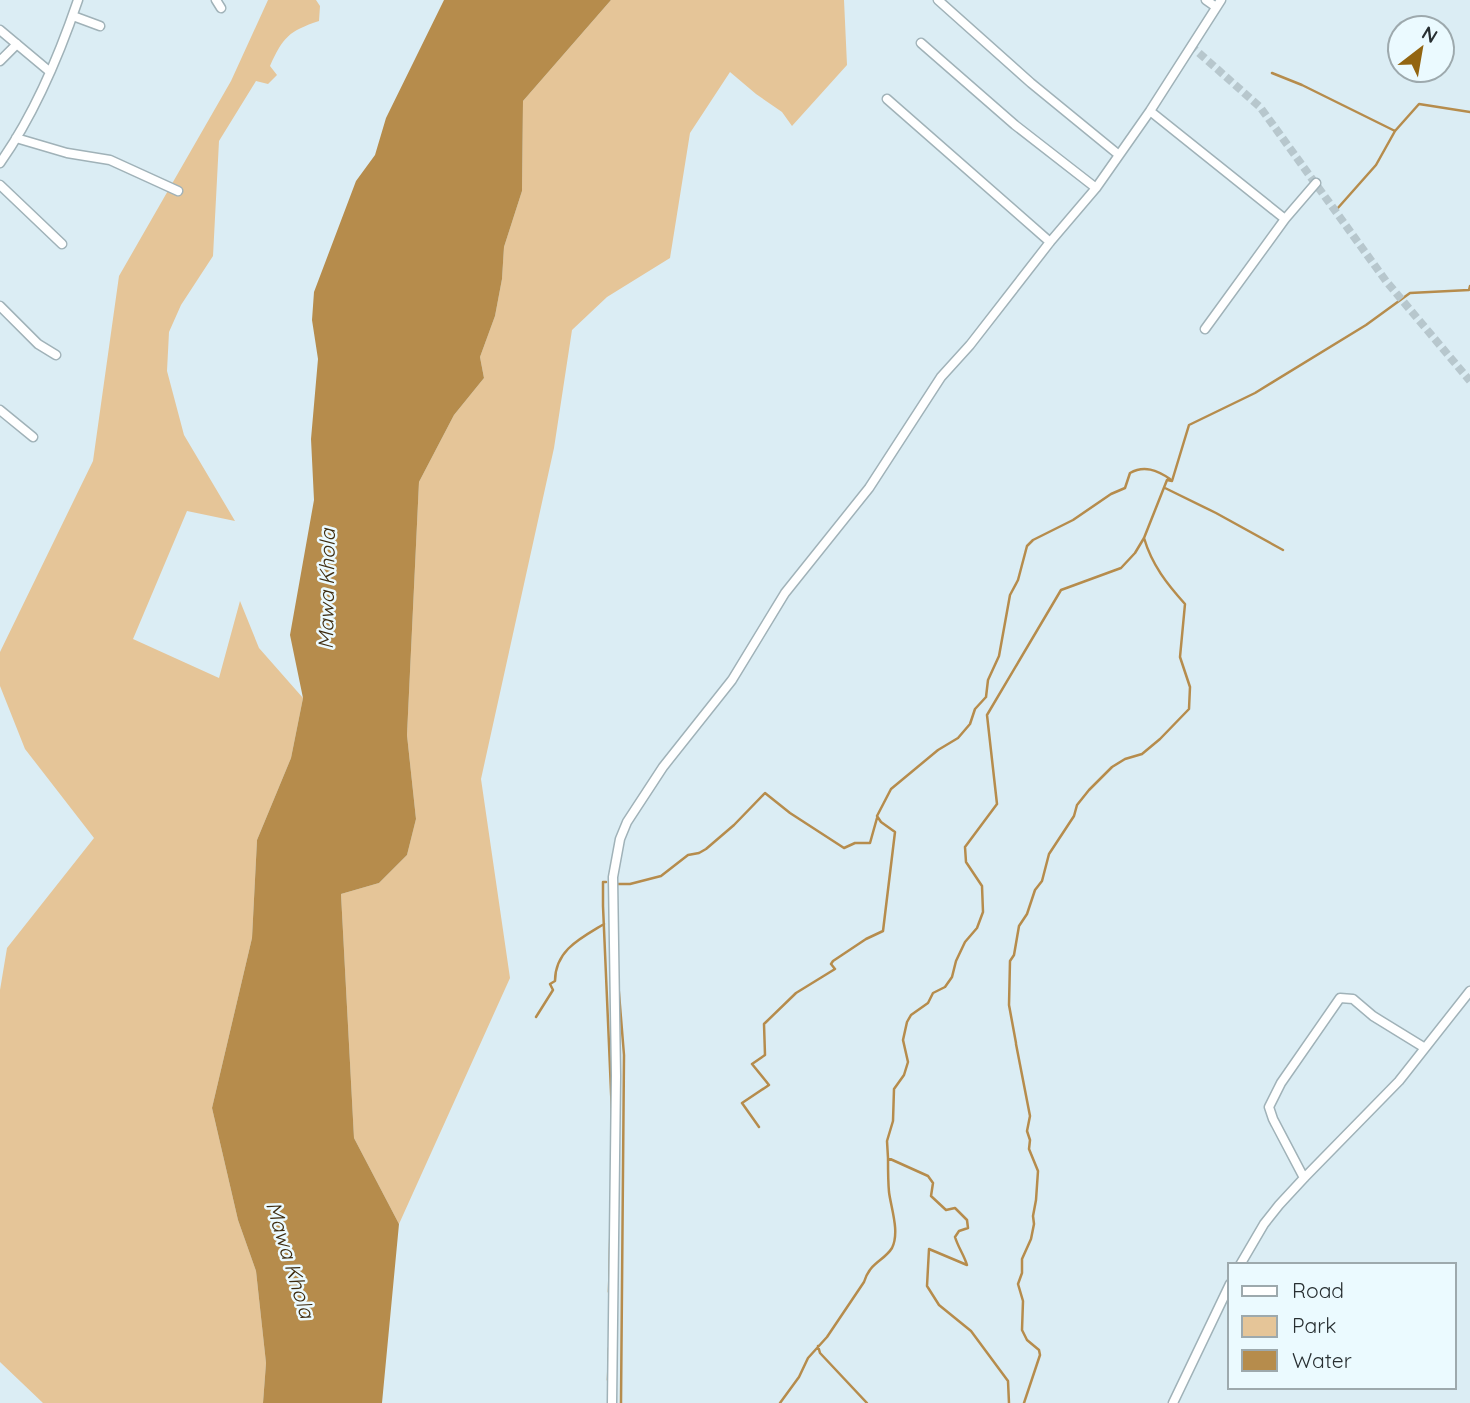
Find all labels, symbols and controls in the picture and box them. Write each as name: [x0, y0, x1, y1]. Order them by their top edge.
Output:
north arrow: [1386, 14, 1456, 84]
text: N: [1418, 21, 1442, 48]
water label: Mawa Khola: [312, 527, 340, 650]
water label: Mawa Khola: [261, 1198, 321, 1322]
legend: [1228, 1263, 1456, 1389]
text: Road: [1292, 1277, 1344, 1303]
text: Park: [1292, 1312, 1336, 1338]
text: Water: [1292, 1347, 1352, 1373]

